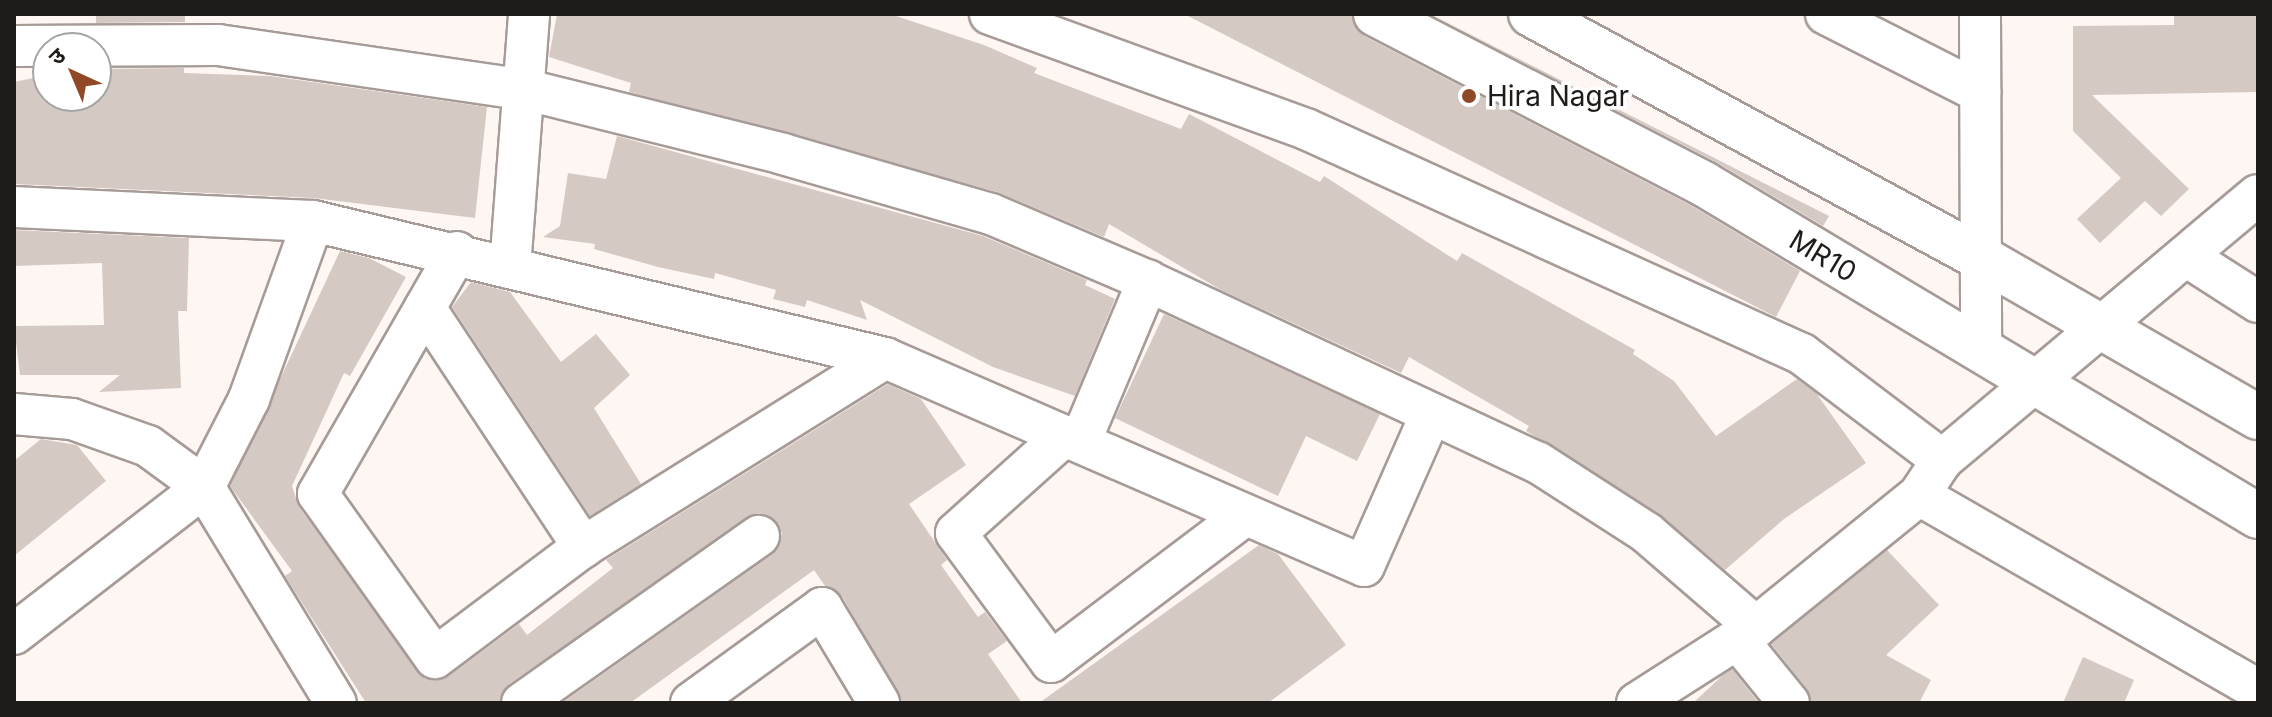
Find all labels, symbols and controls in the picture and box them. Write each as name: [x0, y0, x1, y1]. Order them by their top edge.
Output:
north arrow: [32, 32, 112, 112]
text: उ: [43, 42, 70, 70]
place label: Hira Nagar: [1487, 79, 1629, 113]
marker: Hira Nagar: [1458, 85, 1480, 107]
street label: MR10: [1783, 223, 1863, 289]

